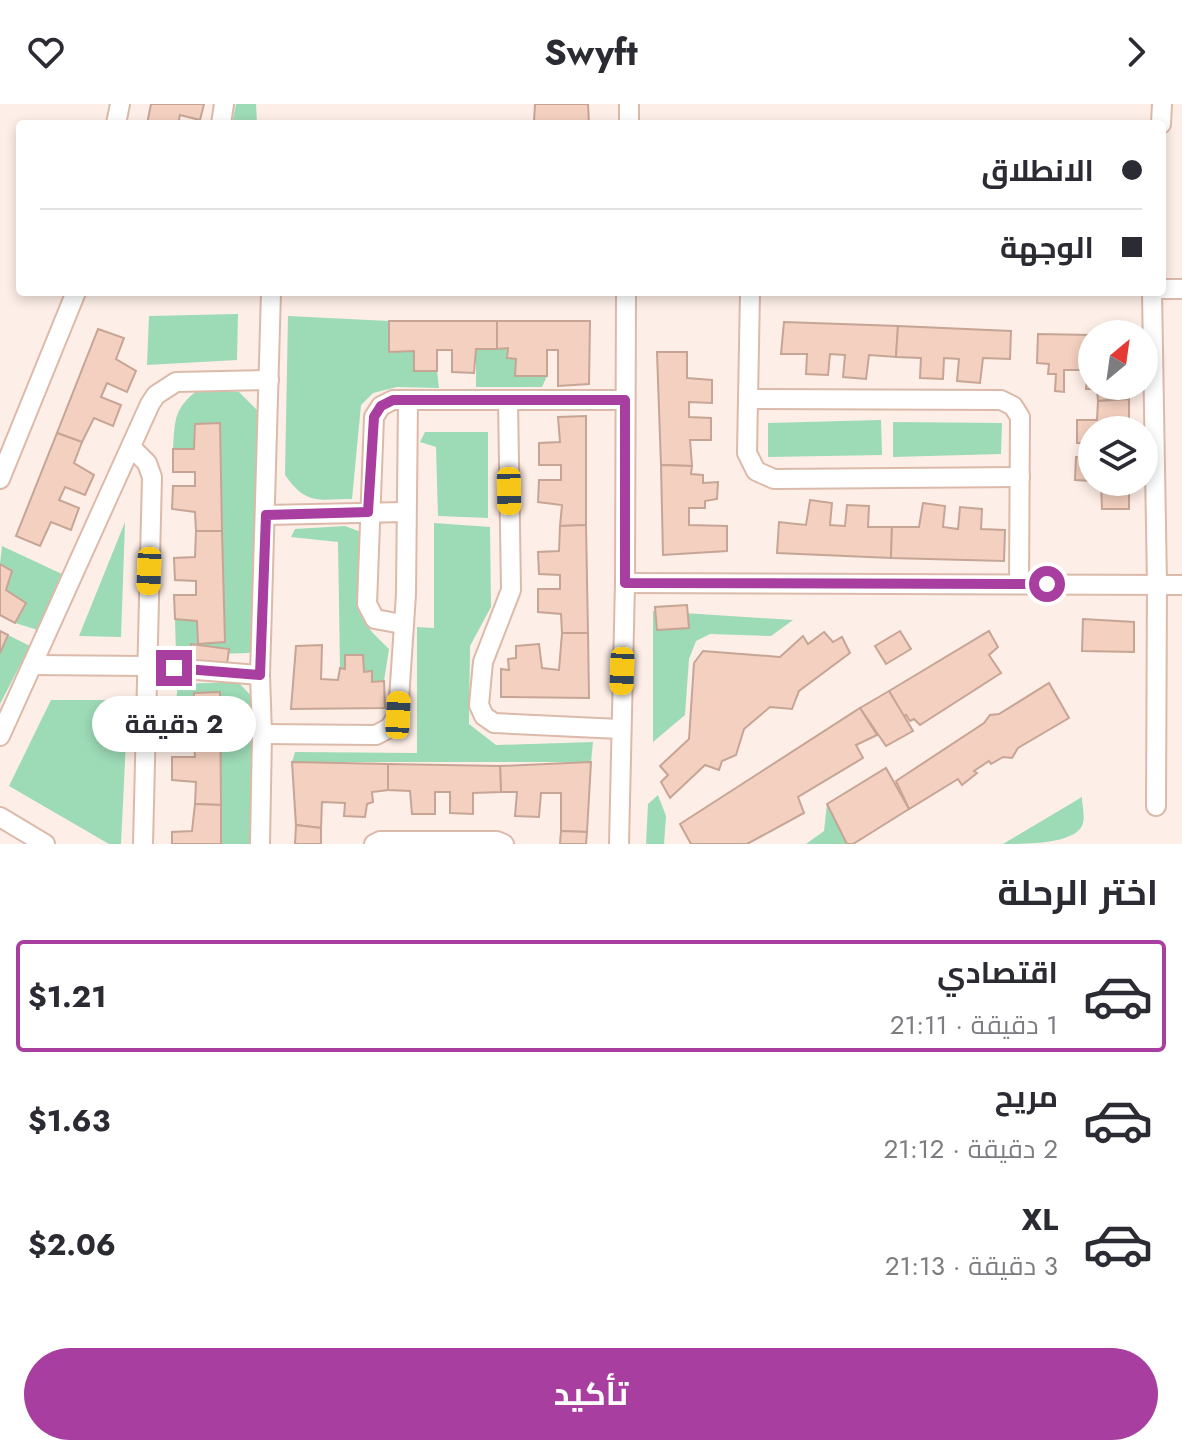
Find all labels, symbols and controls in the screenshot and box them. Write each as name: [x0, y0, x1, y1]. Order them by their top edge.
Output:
text: Swyft: [544, 26, 638, 78]
icon: heart: [24, 30, 68, 74]
icon: forward: [1114, 30, 1158, 74]
text: الانطلاق: [981, 149, 1094, 192]
text: الوجهة: [1000, 226, 1094, 269]
north arrow: [1078, 320, 1158, 400]
map controls: [1078, 320, 1158, 496]
button: layers: [1078, 416, 1158, 496]
car: [497, 467, 521, 515]
car: [136, 547, 162, 595]
route start: [1029, 566, 1065, 602]
car: [609, 647, 635, 695]
route end: [156, 650, 192, 686]
car: [385, 690, 411, 740]
callout: 2 دقيقة: [92, 696, 256, 752]
text: 2 دقيقة: [125, 705, 223, 743]
text: اختر الرحلة: [998, 866, 1158, 918]
text: اقتصادي: [937, 951, 1058, 994]
icon: car: [1082, 960, 1154, 1032]
text: $1.21: [28, 975, 107, 1018]
text: 1 دقيقة · 21:11: [890, 1006, 1058, 1044]
text: مريح: [995, 1075, 1058, 1118]
icon: car: [1082, 1084, 1154, 1156]
text: $1.63: [28, 1099, 110, 1142]
text: 2 دقيقة · 21:12: [884, 1130, 1058, 1168]
text: XL: [1022, 1198, 1058, 1241]
icon: car: [1082, 1208, 1154, 1280]
text: $2.06: [28, 1223, 116, 1266]
text: 3 دقيقة · 21:13: [885, 1247, 1058, 1285]
button: تأكيد: [24, 1348, 1158, 1440]

